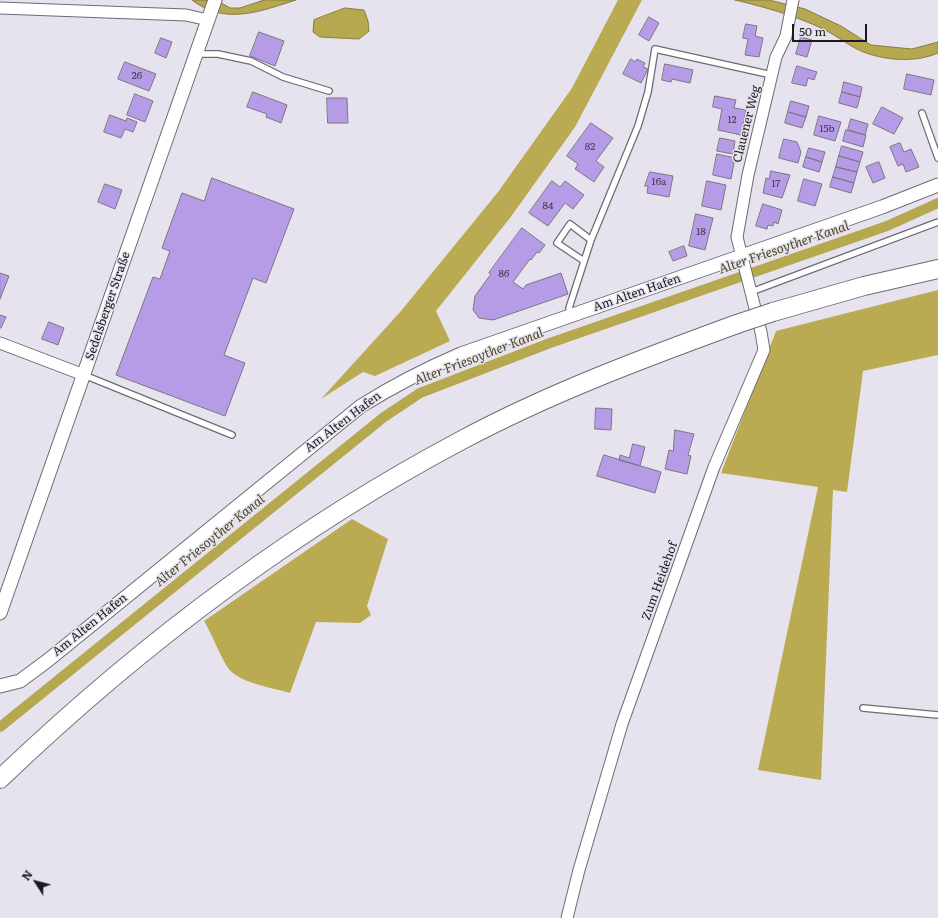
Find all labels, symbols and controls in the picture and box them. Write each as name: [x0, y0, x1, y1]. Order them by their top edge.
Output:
scale bar: [794, 16, 869, 42]
text: 50 m: [799, 22, 826, 40]
house number: 26: [132, 70, 142, 82]
street label: Clauener Weg: [730, 84, 764, 164]
house number: 12: [727, 114, 737, 126]
house number: 15b: [819, 123, 835, 135]
house number: 82: [585, 141, 595, 153]
house number: 16a: [652, 176, 666, 188]
house number: 17: [772, 178, 780, 190]
house number: 84: [542, 200, 554, 212]
water label: Alter Friesoyther Kanal: [717, 218, 851, 278]
house number: 18: [696, 226, 706, 238]
street label: Sedelsberger Straße: [83, 250, 133, 362]
house number: 86: [499, 268, 509, 280]
street label: Am Alten Hafen: [591, 271, 683, 315]
water label: Alter Friesoyther Kanal: [412, 325, 546, 389]
street label: Am Alten Hafen: [302, 389, 384, 455]
water label: Alter Friesoyther Kanal: [152, 492, 268, 590]
street label: Zum Heidehof: [639, 540, 681, 622]
street label: Am Alten Hafen: [50, 591, 130, 659]
north arrow: [16, 862, 56, 902]
text: N: [17, 867, 35, 883]

